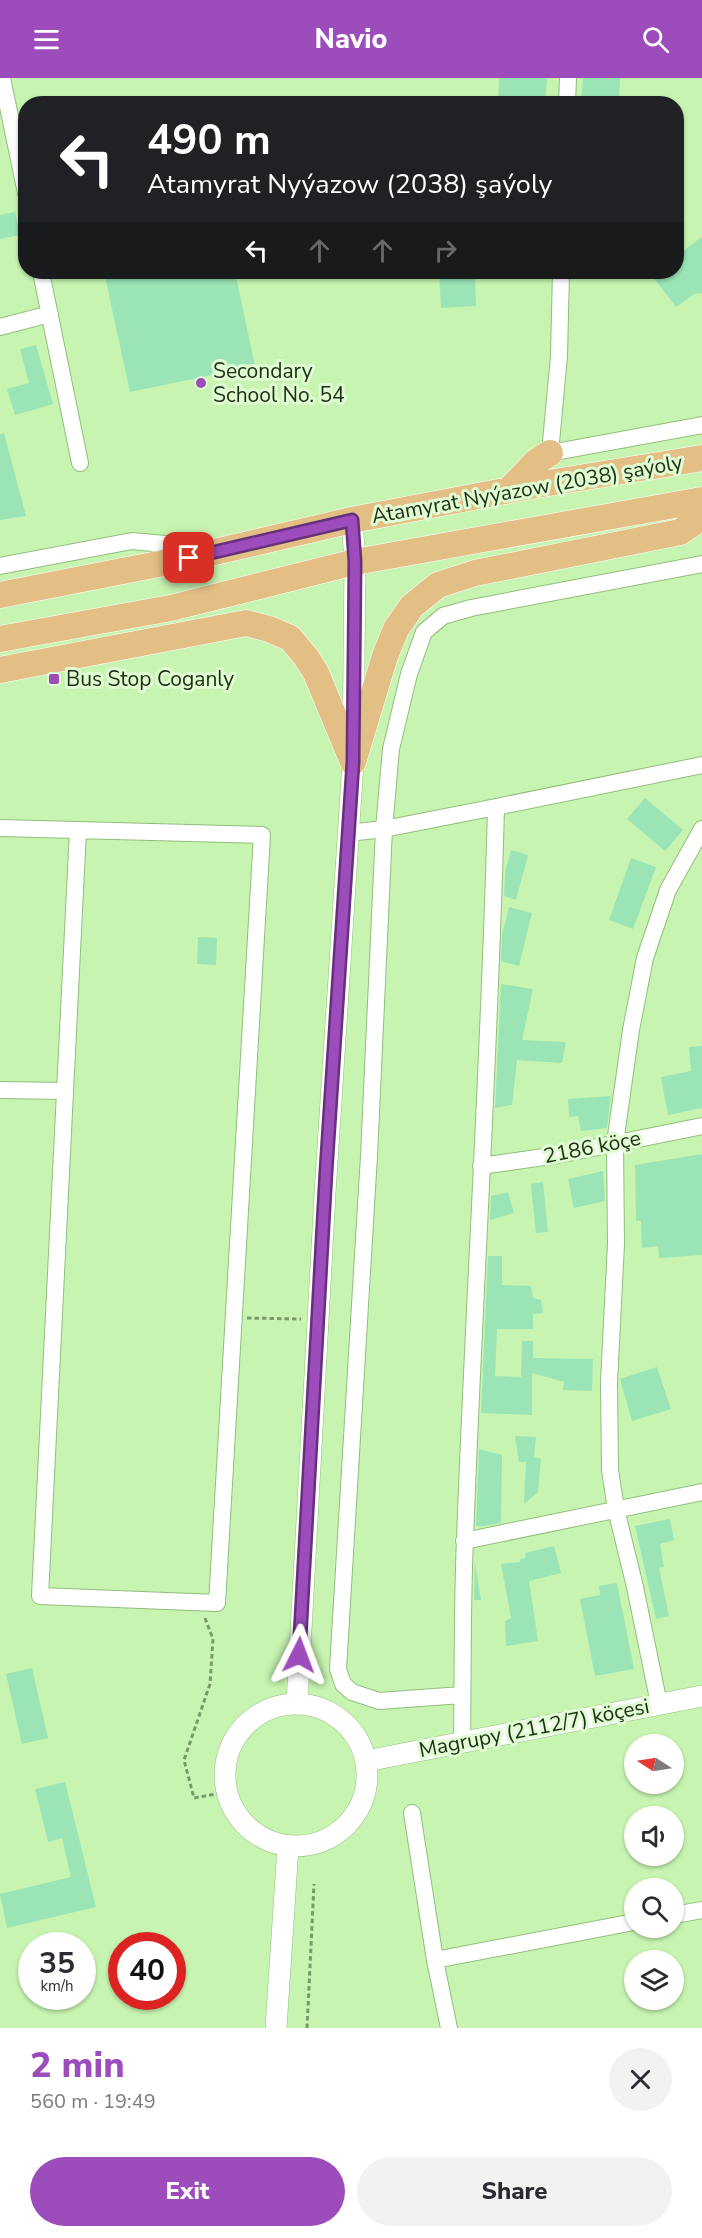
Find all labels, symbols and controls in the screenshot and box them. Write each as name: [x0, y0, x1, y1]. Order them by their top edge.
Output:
text: Navio: [315, 21, 387, 58]
icon: menu: [30, 23, 63, 56]
icon: search: [639, 23, 672, 56]
text: 490 m: [147, 112, 271, 169]
icon: left: [48, 120, 126, 198]
text: Atamyrat Nyýazow (2038) şaýoly: [147, 166, 552, 203]
icon: left: [240, 234, 273, 267]
icon: ahead: [303, 234, 336, 267]
icon: ahead: [366, 234, 399, 267]
icon: right: [429, 234, 462, 267]
place label: Secondary School No. 54: [213, 357, 345, 409]
marker: Secondary School No. 54: [194, 376, 208, 390]
street label: Atamyrat Nyýazow (2038) şaýoly: [369, 448, 685, 530]
pin: [163, 532, 214, 583]
icon: arrive: [172, 541, 205, 574]
place label: Bus Stop Coganly: [66, 665, 234, 693]
marker: Bus Stop Coganly: [47, 672, 61, 686]
street label: 2186 köçe: [541, 1124, 643, 1170]
position arrow: [267, 1623, 331, 1687]
street label: Magrupy (2112/7) köçesi: [416, 1692, 652, 1764]
north arrow: [624, 1734, 684, 1794]
map controls: [624, 1734, 684, 2010]
button: sound: [624, 1806, 684, 1866]
button: search: [624, 1878, 684, 1938]
speed limit sign: 40: [108, 1932, 186, 2010]
text: 35: [39, 1943, 75, 1984]
button: layers: [624, 1950, 684, 2010]
text: km/h: [40, 1976, 74, 1996]
text: 2 min: [30, 2041, 125, 2090]
button: close: [609, 2048, 672, 2111]
text: 560 m · 19:49: [30, 2088, 156, 2115]
button: Exit: [30, 2157, 345, 2226]
button: Share: [357, 2157, 672, 2226]

